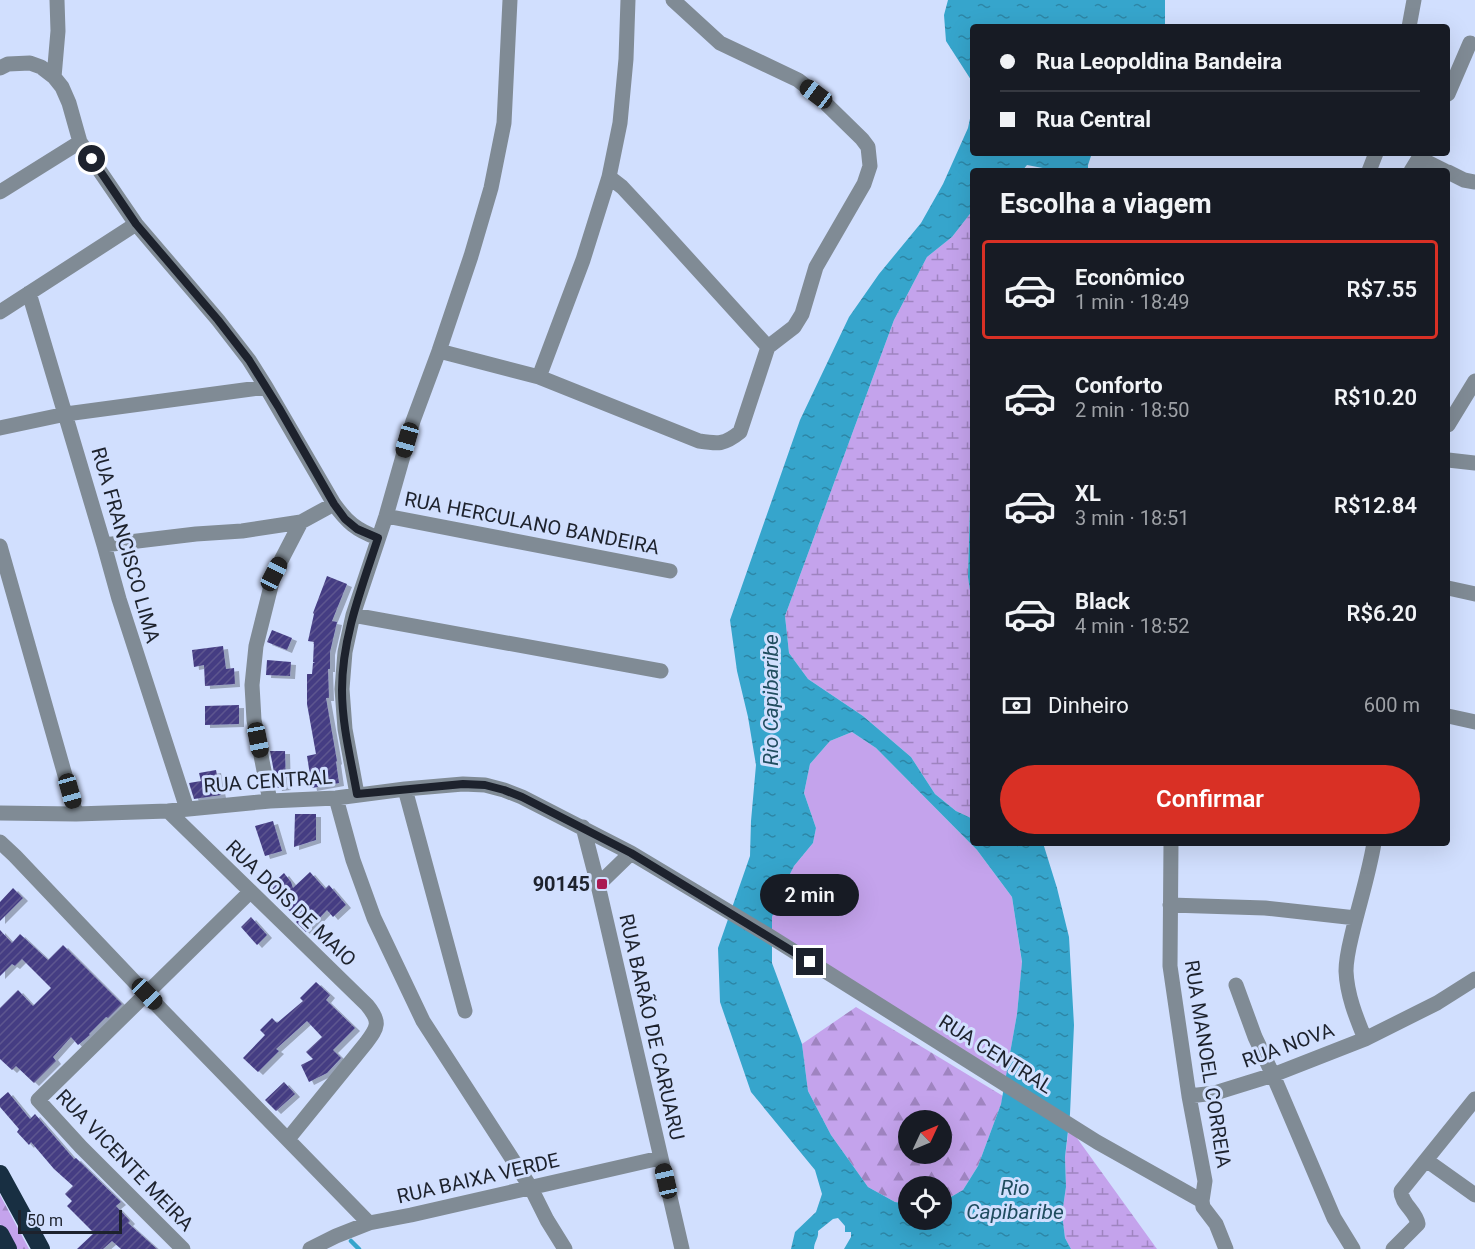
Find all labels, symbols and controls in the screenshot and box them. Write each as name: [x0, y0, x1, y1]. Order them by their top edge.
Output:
text: Rua Leopoldina Bandeira: [1036, 49, 1282, 74]
car: [796, 76, 836, 112]
text: Rua Central: [1036, 107, 1151, 132]
route start: [78, 145, 105, 172]
text: Escolha a viagem: [1000, 188, 1212, 220]
icon: car: [1003, 263, 1057, 317]
text: Econômico: [1075, 265, 1185, 290]
text: R$7.55: [1346, 277, 1417, 302]
text: 1 min · 18:49: [1075, 290, 1190, 314]
icon: car: [1003, 371, 1057, 425]
text: Conforto: [1075, 373, 1163, 398]
text: R$10.20: [1334, 385, 1417, 410]
text: 2 min · 18:50: [1075, 398, 1190, 422]
car: [393, 420, 421, 460]
street label: RUA FRANCISCO LIMA: [87, 444, 165, 646]
icon: car: [1003, 479, 1057, 533]
text: XL: [1075, 481, 1101, 506]
street label: RUA HERCULANO BANDEIRA: [403, 487, 661, 559]
text: R$12.84: [1334, 493, 1417, 518]
text: 3 min · 18:51: [1075, 506, 1190, 530]
car: [258, 554, 290, 594]
icon: car: [1003, 587, 1057, 641]
text: Black: [1075, 589, 1130, 614]
text: R$6.20: [1346, 601, 1417, 626]
text: 4 min · 18:52: [1075, 614, 1190, 638]
water label: Rio Capibaribe: [759, 634, 783, 766]
icon: cash: [1000, 689, 1033, 722]
text: Dinheiro: [1048, 693, 1129, 718]
text: 600 m: [1364, 693, 1420, 717]
car: [246, 721, 270, 759]
street label: RUA CENTRAL: [203, 764, 334, 797]
button: Confirmar: [1000, 765, 1420, 834]
car: [56, 771, 84, 811]
street label: RUA DOIS DE MAIO: [221, 835, 361, 971]
place label: 90145: [533, 872, 590, 896]
callout: 2 min: [760, 875, 860, 917]
marker: 90145: [595, 877, 609, 891]
text: 2 min: [784, 883, 835, 907]
street label: RUA BARÃO DE CARUARU: [614, 912, 690, 1142]
route end: [796, 948, 823, 975]
street label: RUA MANOEL CORREIA: [1180, 958, 1236, 1170]
car: [128, 975, 166, 1013]
street label: RUA CENTRAL: [935, 1010, 1057, 1099]
street label: RUA NOVA: [1239, 1017, 1337, 1073]
street label: RUA VICENTE MEIRA: [51, 1084, 199, 1236]
north arrow: [898, 1110, 952, 1164]
map controls: [898, 1110, 952, 1230]
street label: RUA BAIXA VERDE: [395, 1148, 561, 1208]
car: [653, 1161, 679, 1201]
button: locate: [898, 1176, 952, 1230]
water label: Rio Capibaribe: [966, 1176, 1064, 1224]
scale bar: [18, 1207, 122, 1234]
text: 50 m: [27, 1211, 63, 1230]

